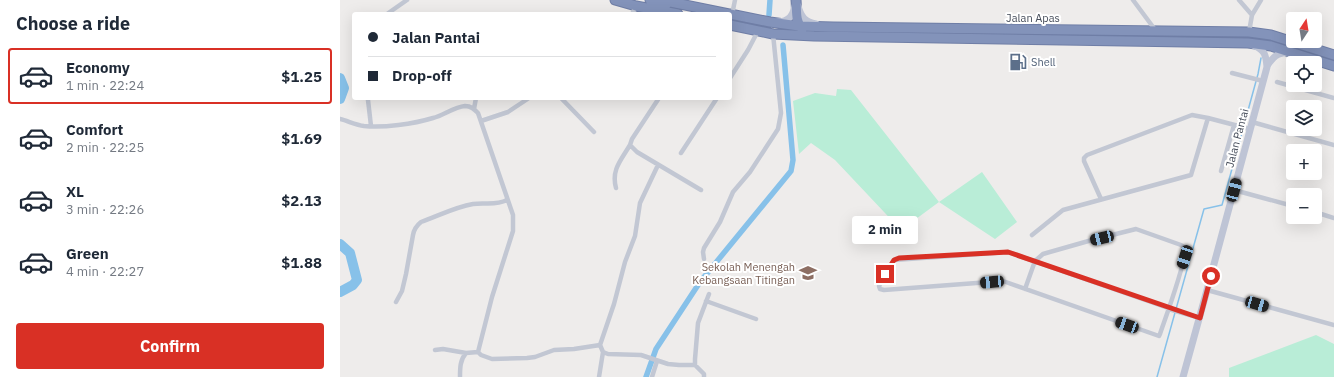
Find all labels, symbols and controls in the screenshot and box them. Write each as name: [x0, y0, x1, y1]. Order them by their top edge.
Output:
street label: Jalan Apas: [1006, 11, 1060, 25]
text: Choose a ride: [16, 12, 130, 35]
north arrow: [1286, 12, 1322, 48]
map controls: [1286, 12, 1322, 224]
text: Jalan Pantai: [392, 28, 480, 47]
fuel station icon: Shell: [1008, 52, 1028, 72]
place label: Shell: [1031, 55, 1056, 69]
button: locate: [1286, 56, 1322, 92]
icon: car: [18, 58, 54, 94]
text: Economy: [66, 58, 130, 77]
text: Drop-off: [392, 66, 452, 85]
text: $1.25: [281, 67, 322, 86]
text: 1 min · 22:24: [66, 77, 144, 94]
button: layers: [1286, 100, 1322, 136]
street label: Jalan Pantai: [1222, 107, 1252, 169]
icon: car: [18, 120, 54, 156]
text: Comfort: [66, 120, 123, 139]
text: $1.69: [281, 129, 322, 148]
text: 2 min · 22:25: [66, 139, 144, 156]
button: +: [1286, 144, 1322, 180]
car: [1225, 177, 1243, 203]
icon: car: [18, 182, 54, 218]
text: XL: [66, 182, 84, 201]
button: −: [1286, 188, 1322, 224]
text: $2.13: [281, 191, 322, 210]
text: 3 min · 22:26: [66, 201, 144, 218]
callout: 2 min: [852, 216, 918, 244]
text: 2 min: [868, 221, 902, 238]
car: [1089, 229, 1115, 247]
icon: car: [18, 244, 54, 280]
text: Green: [66, 244, 109, 263]
car: [1176, 244, 1194, 270]
text: $1.88: [281, 253, 322, 272]
place label: Sekolah Menengah Kebangsaan Titingan: [692, 260, 795, 287]
text: 4 min · 22:27: [66, 263, 144, 280]
school or university icon: Sekolah Menengah Kebangsaan Titingan: [798, 263, 818, 283]
route end: [876, 265, 894, 283]
route start: [1202, 267, 1220, 285]
car: [980, 275, 1004, 289]
car: [1244, 295, 1270, 313]
car: [1114, 315, 1140, 335]
button: Confirm: [16, 323, 324, 369]

